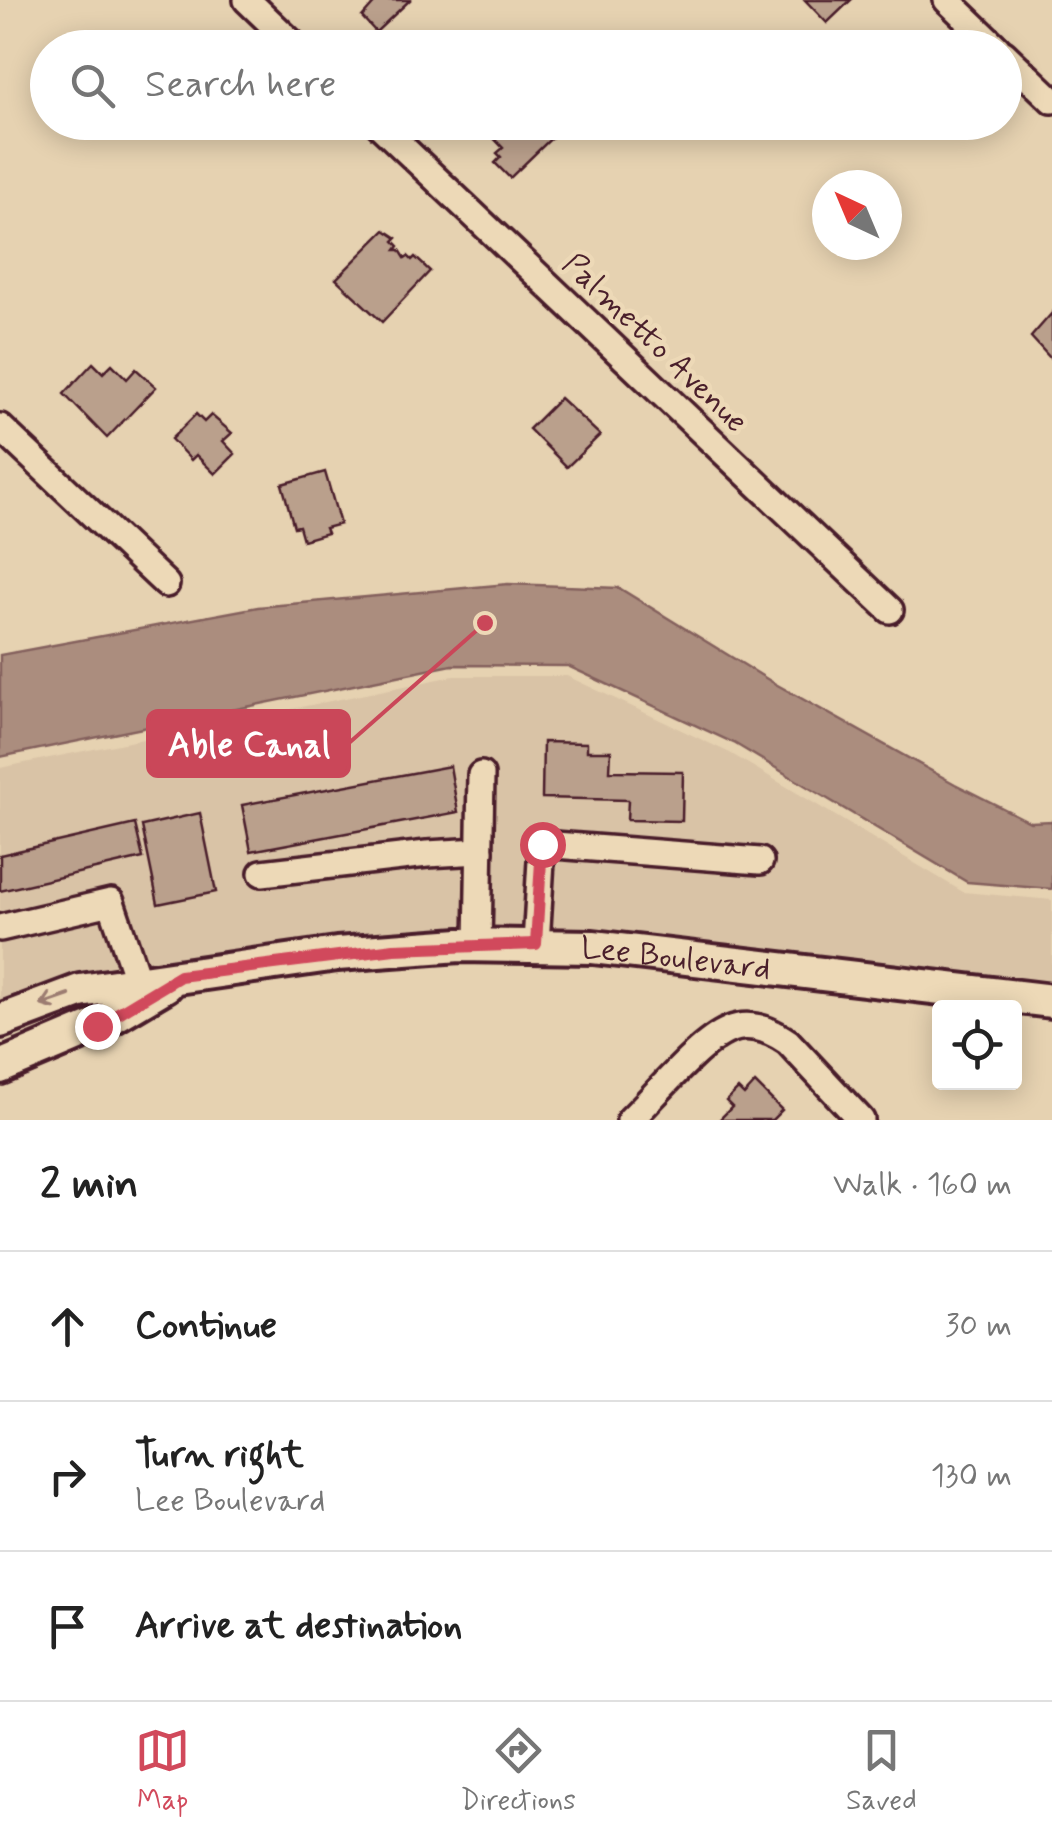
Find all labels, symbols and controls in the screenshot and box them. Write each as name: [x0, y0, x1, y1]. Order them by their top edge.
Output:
search box: [30, 30, 1022, 140]
icon: search: [65, 58, 120, 113]
text: Search here: [145, 61, 336, 110]
north arrow: [812, 170, 902, 260]
street label: Palmetto Avenue: [553, 244, 756, 443]
callout: Able Canal: [148, 711, 349, 776]
text: Able Canal: [168, 723, 330, 769]
route start: [520, 822, 566, 868]
street label: Lee Boulevard: [581, 928, 773, 991]
one-way arrow: [40, 992, 71, 1010]
map controls: [932, 1000, 1022, 1090]
button: locate: [932, 1000, 1022, 1090]
route end: [75, 1004, 121, 1050]
text: 2 min: [40, 1158, 139, 1213]
text: Walk · 160 m: [833, 1164, 1012, 1206]
icon: ahead: [40, 1299, 95, 1354]
text: Continue: [135, 1302, 277, 1351]
text: 30 m: [945, 1305, 1012, 1347]
text: Turn right: [135, 1431, 304, 1480]
icon: right: [40, 1449, 95, 1504]
text: 130 m: [931, 1455, 1012, 1497]
text: Lee Boulevard: [135, 1480, 325, 1522]
icon: arrive: [40, 1599, 95, 1654]
text: Arrive at destination: [135, 1602, 462, 1651]
tab: Map: [135, 1723, 190, 1820]
tab: Directions: [461, 1723, 576, 1820]
tab: Saved: [846, 1723, 917, 1820]

